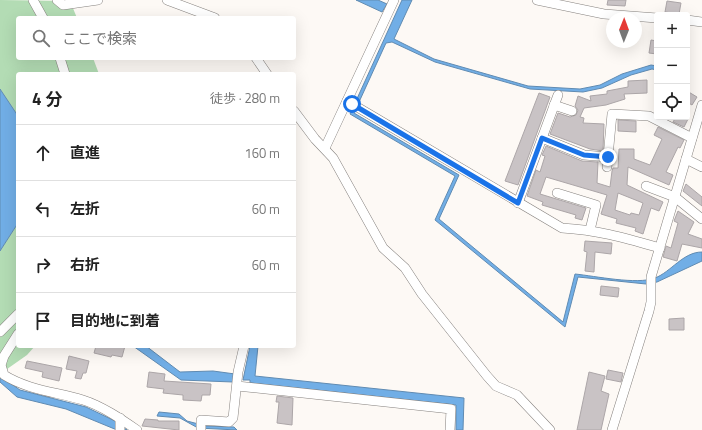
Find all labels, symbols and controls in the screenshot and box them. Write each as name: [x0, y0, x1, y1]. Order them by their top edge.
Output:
north arrow: [606, 12, 642, 48]
map controls: [654, 12, 690, 120]
button: +: [654, 12, 690, 48]
search box: [16, 16, 296, 60]
icon: search: [30, 27, 52, 49]
text: ここで検索: [62, 27, 137, 50]
button: −: [654, 48, 690, 84]
button: locate: [654, 84, 690, 120]
text: 4 分: [32, 86, 62, 112]
text: 徒歩 · 280 m: [210, 88, 280, 108]
route start: [343, 95, 361, 113]
text: 直進: [70, 141, 100, 164]
icon: ahead: [32, 142, 54, 164]
text: 160 m: [244, 143, 280, 163]
route end: [599, 148, 617, 166]
text: 左折: [70, 197, 100, 220]
icon: left: [32, 198, 54, 220]
text: 60 m: [252, 199, 280, 219]
text: 右折: [70, 253, 100, 276]
icon: right: [32, 254, 54, 276]
text: 60 m: [252, 255, 280, 275]
text: 目的地に到着: [70, 309, 160, 332]
icon: arrive: [32, 310, 54, 332]

